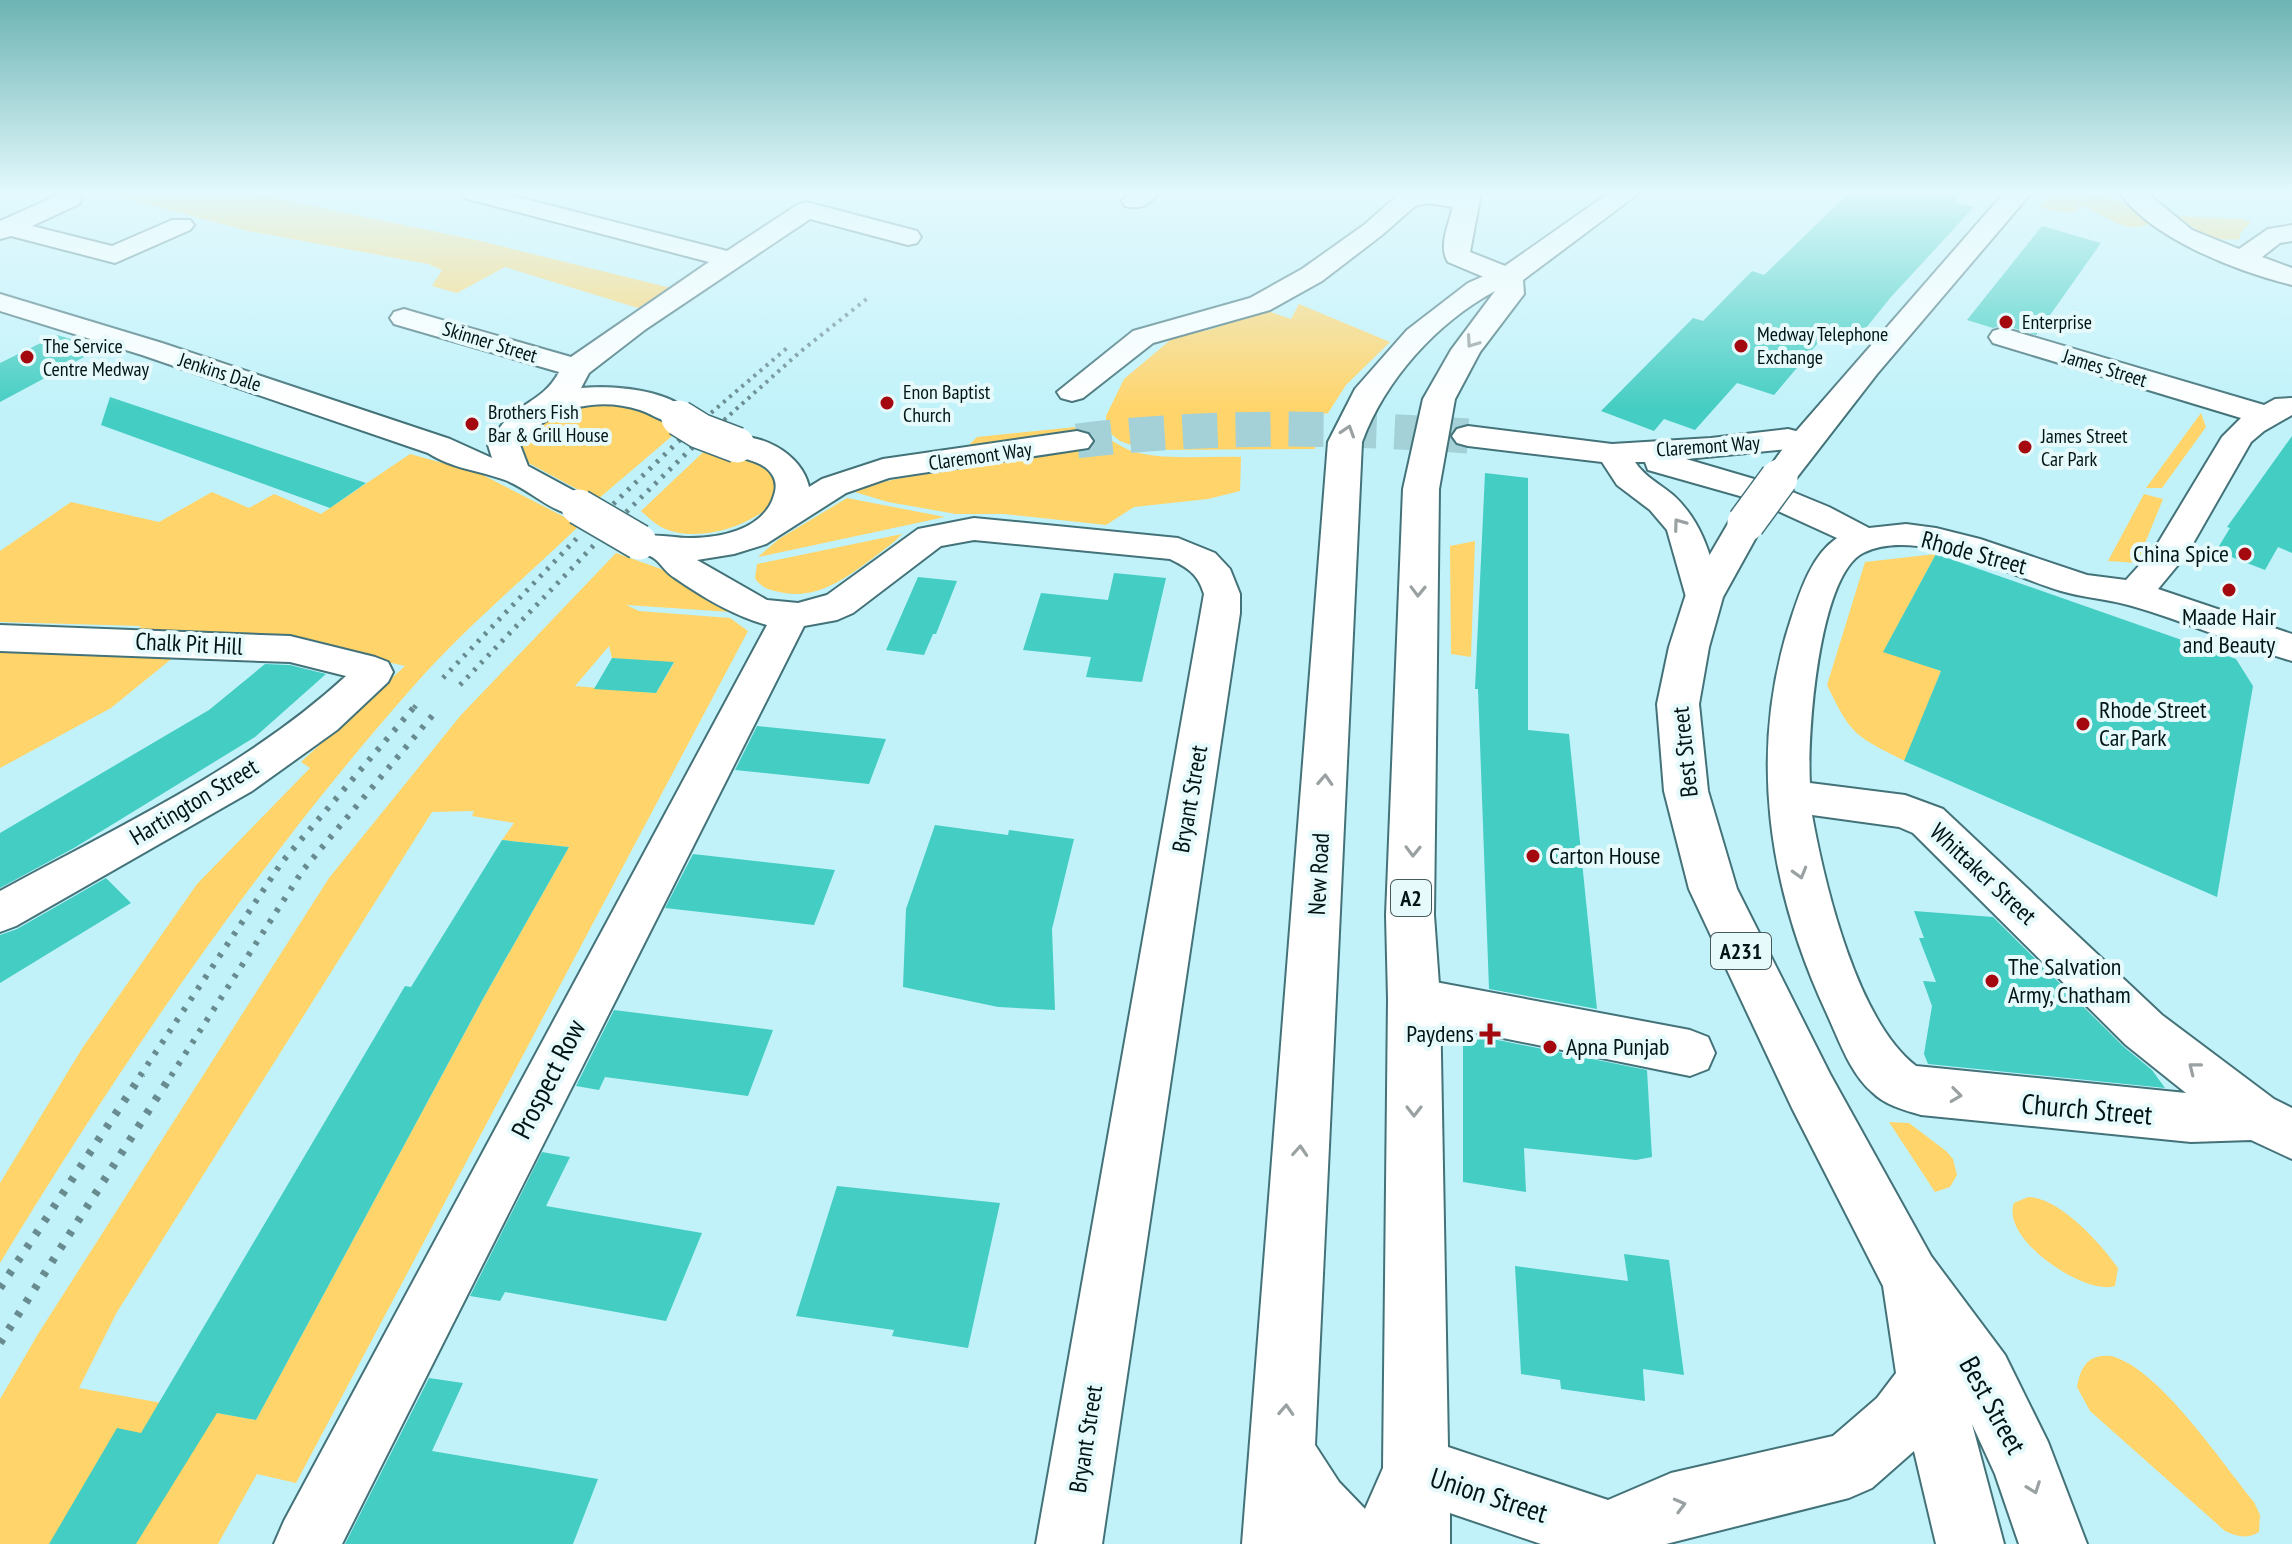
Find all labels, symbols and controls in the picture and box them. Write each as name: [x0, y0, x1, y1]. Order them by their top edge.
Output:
place label: Enterprise: [2022, 309, 2092, 335]
marker: Enterprise: [1997, 313, 2015, 331]
street label: Skinner Street: [440, 315, 541, 369]
place label: Medway Telephone Exchange: [1757, 321, 1888, 370]
place label: The Service Centre Medway: [43, 333, 150, 382]
one-way arrow: [1467, 333, 1482, 347]
marker: Medway Telephone Exchange: [1732, 337, 1750, 355]
street label: James Street: [2059, 343, 2151, 393]
street label: Jenkins Dale: [175, 346, 265, 398]
marker: The Service Centre Medway: [18, 348, 36, 366]
place label: Enon Baptist Church: [903, 379, 991, 428]
marker: Enon Baptist Church: [878, 394, 896, 412]
place label: Brothers Fish Bar & Grill House: [488, 399, 609, 448]
marker: Brothers Fish Bar & Grill House: [463, 415, 481, 433]
place label: James Street Car Park: [2040, 423, 2128, 472]
one-way arrow: [1339, 425, 1355, 439]
street label: Claremont Way: [1655, 429, 1761, 463]
street label: Claremont Way: [927, 436, 1034, 476]
marker: James Street Car Park: [2016, 438, 2034, 456]
one-way arrow: [1675, 518, 1689, 532]
street label: Rhode Street: [1918, 524, 2030, 582]
place label: China Spice: [2133, 538, 2229, 569]
marker: China Spice: [2236, 545, 2254, 563]
marker: Maade Hair and Beauty: [2220, 581, 2238, 599]
one-way arrow: [1410, 585, 1427, 598]
place label: Maade Hair and Beauty: [2182, 601, 2276, 660]
street label: Chalk Pit Hill: [135, 625, 244, 662]
place label: Rhode Street Car Park: [2099, 694, 2207, 753]
street label: Best Street: [1664, 705, 1705, 799]
marker: Rhode Street Car Park: [2074, 715, 2092, 733]
street label: Bryant Street: [1165, 742, 1214, 855]
street label: Hartington Street: [124, 751, 264, 852]
one-way arrow: [1316, 773, 1333, 786]
street label: Whittaker Street: [1923, 816, 2044, 931]
street label: New Road: [1301, 832, 1336, 916]
place label: Carton House: [1549, 840, 1661, 871]
one-way arrow: [1404, 845, 1421, 858]
marker: Carton House: [1524, 847, 1542, 865]
one-way arrow: [1790, 865, 1807, 879]
road number: A2: [1391, 880, 1431, 916]
road number: A231: [1711, 933, 1771, 969]
place label: The Salvation Army, Chatham: [2008, 951, 2131, 1010]
marker: The Salvation Army, Chatham: [1983, 972, 2001, 990]
street label: Prospect Row: [502, 1013, 594, 1145]
place label: Paydens: [1406, 1018, 1474, 1049]
marker: Paydens: [1481, 1025, 1499, 1043]
place label: Apna Punjab: [1566, 1031, 1669, 1062]
marker: Apna Punjab: [1541, 1038, 1559, 1056]
one-way arrow: [2189, 1063, 2203, 1078]
street label: Church Street: [2020, 1084, 2154, 1133]
one-way arrow: [1950, 1087, 1963, 1104]
one-way arrow: [1405, 1105, 1423, 1118]
one-way arrow: [1291, 1144, 1308, 1157]
street label: Best Street: [1952, 1350, 2035, 1460]
street label: Bryant Street: [1062, 1383, 1109, 1495]
one-way arrow: [1278, 1403, 1295, 1416]
street label: Union Street: [1426, 1458, 1553, 1531]
one-way arrow: [2024, 1481, 2041, 1495]
one-way arrow: [1672, 1498, 1686, 1515]

